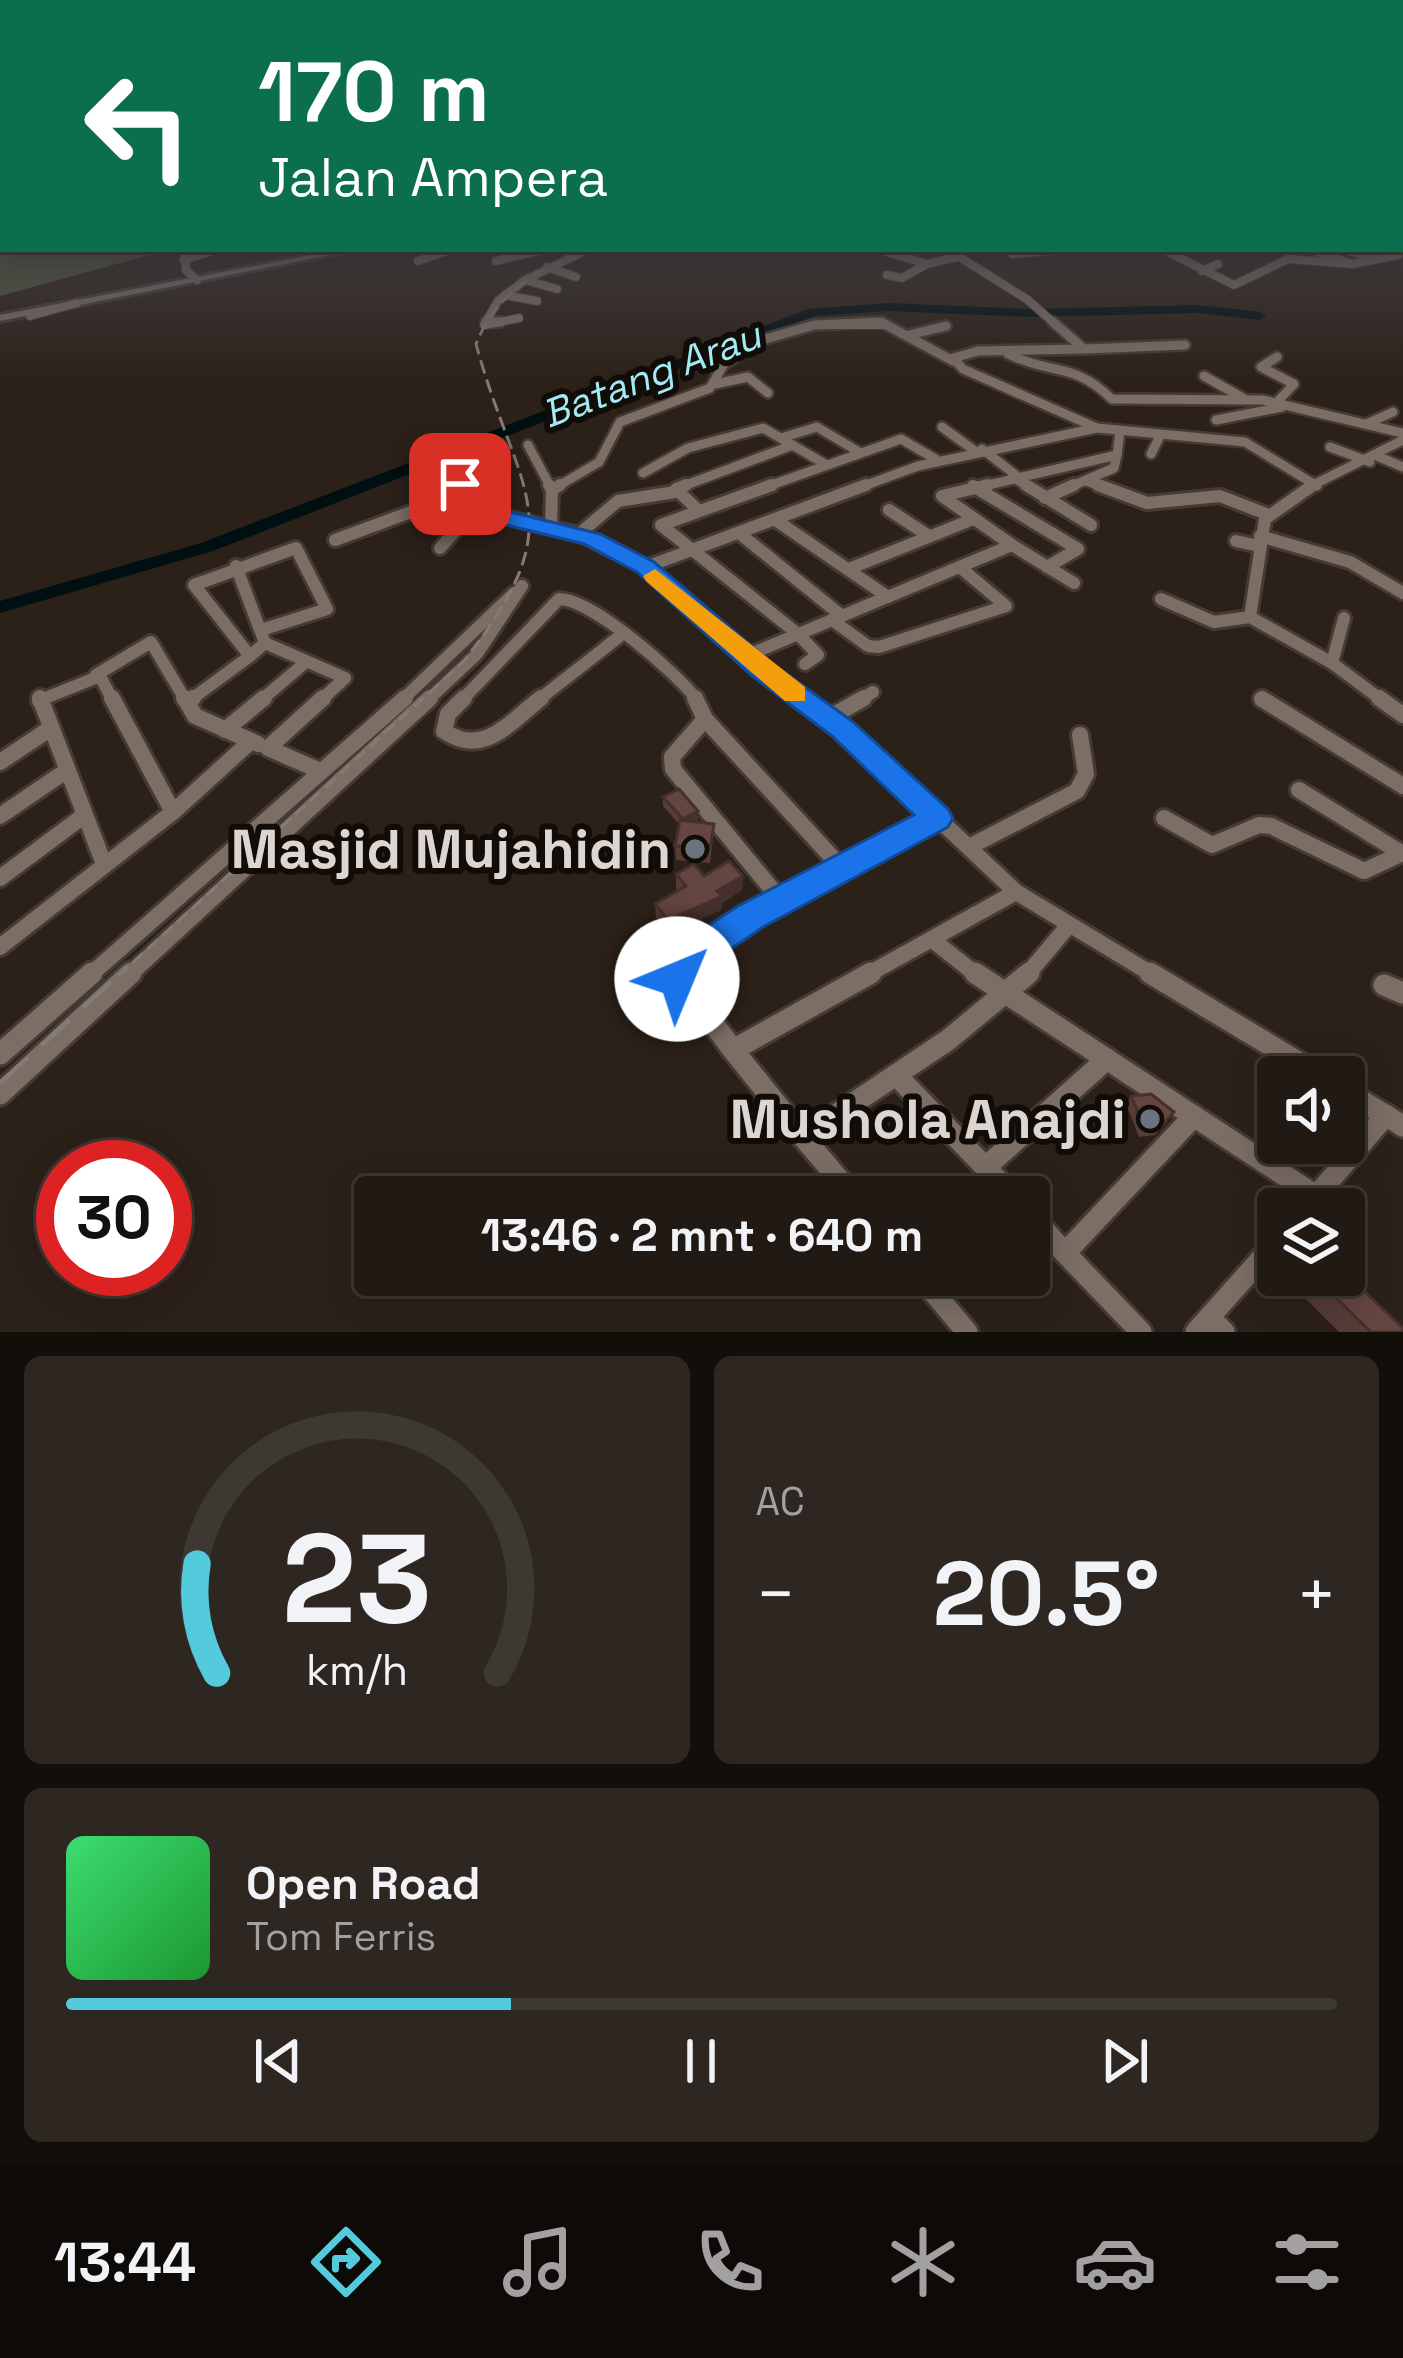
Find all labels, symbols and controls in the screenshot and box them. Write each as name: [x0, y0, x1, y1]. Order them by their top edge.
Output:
text: 170 m: [258, 38, 490, 146]
icon: left: [60, 48, 216, 204]
text: Jalan Ampera: [258, 143, 608, 212]
water label: Batang Arau: [535, 310, 769, 439]
pin: [409, 433, 511, 535]
icon: arrive: [427, 451, 493, 517]
place label: Masjid Mujahidin: [231, 815, 671, 884]
marker: Masjid Mujahidin: [682, 836, 708, 862]
position arrow: [614, 916, 740, 1042]
map controls: [1257, 1056, 1365, 1296]
button: sound: [1257, 1056, 1365, 1164]
place label: Mushola Anajdi: [730, 1085, 1126, 1154]
marker: Mushola Anajdi: [1137, 1106, 1163, 1132]
speed limit sign: 30: [36, 1140, 192, 1296]
button: layers: [1257, 1188, 1365, 1296]
text: 13:46 · 2 mnt · 640 m: [481, 1207, 923, 1264]
text: AC: [756, 1477, 805, 1526]
text: 23: [282, 1499, 432, 1658]
text: 20.5°: [933, 1536, 1160, 1651]
text: −: [756, 1552, 796, 1636]
text: +: [1296, 1552, 1337, 1636]
text: km/h: [306, 1643, 408, 1698]
text: Open Road: [246, 1855, 481, 1912]
text: Tom Ferris: [246, 1912, 436, 1961]
icon: previous: [245, 2028, 311, 2094]
icon: pause: [668, 2028, 734, 2094]
icon: next: [1092, 2028, 1158, 2094]
icon: directions: [304, 2220, 388, 2304]
icon: music: [496, 2220, 580, 2304]
icon: phone: [688, 2220, 772, 2304]
icon: climate: [881, 2220, 965, 2304]
icon: car: [1073, 2220, 1157, 2304]
icon: filters: [1265, 2220, 1349, 2304]
text: 13:44: [54, 2228, 196, 2297]

